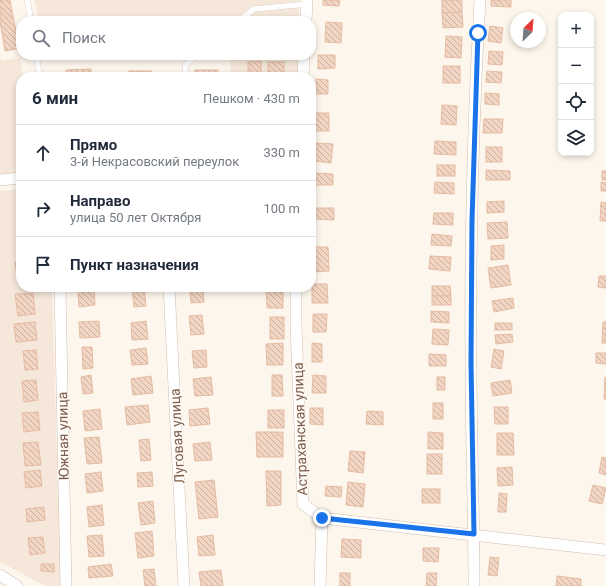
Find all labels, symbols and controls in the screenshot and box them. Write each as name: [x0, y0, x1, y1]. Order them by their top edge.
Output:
north arrow: [510, 12, 546, 48]
map controls: [558, 12, 594, 156]
button: +: [558, 12, 594, 48]
search box: [16, 16, 316, 60]
route start: [469, 24, 487, 42]
icon: search: [30, 27, 52, 49]
text: Поиск: [62, 29, 106, 47]
button: −: [558, 48, 594, 84]
button: locate: [558, 84, 594, 120]
text: 6 мин: [32, 88, 78, 108]
text: Пешком · 430 m: [203, 91, 300, 106]
button: layers: [558, 120, 594, 156]
text: Прямо: [70, 136, 117, 154]
icon: ahead: [32, 142, 54, 164]
text: 330 m: [263, 145, 300, 160]
text: 3-й Некрасовский переулок: [70, 154, 239, 169]
text: Направо: [70, 192, 131, 210]
icon: right: [32, 198, 54, 220]
text: 100 m: [263, 201, 300, 216]
text: улица 50 лет Октября: [70, 210, 201, 225]
icon: arrive: [32, 254, 54, 276]
text: Пункт назначения: [70, 256, 199, 274]
street label: Астраханская улица: [290, 362, 310, 496]
street label: Луговая улица: [167, 388, 187, 484]
street label: Южная улица: [54, 392, 72, 480]
route end: [313, 509, 331, 527]

